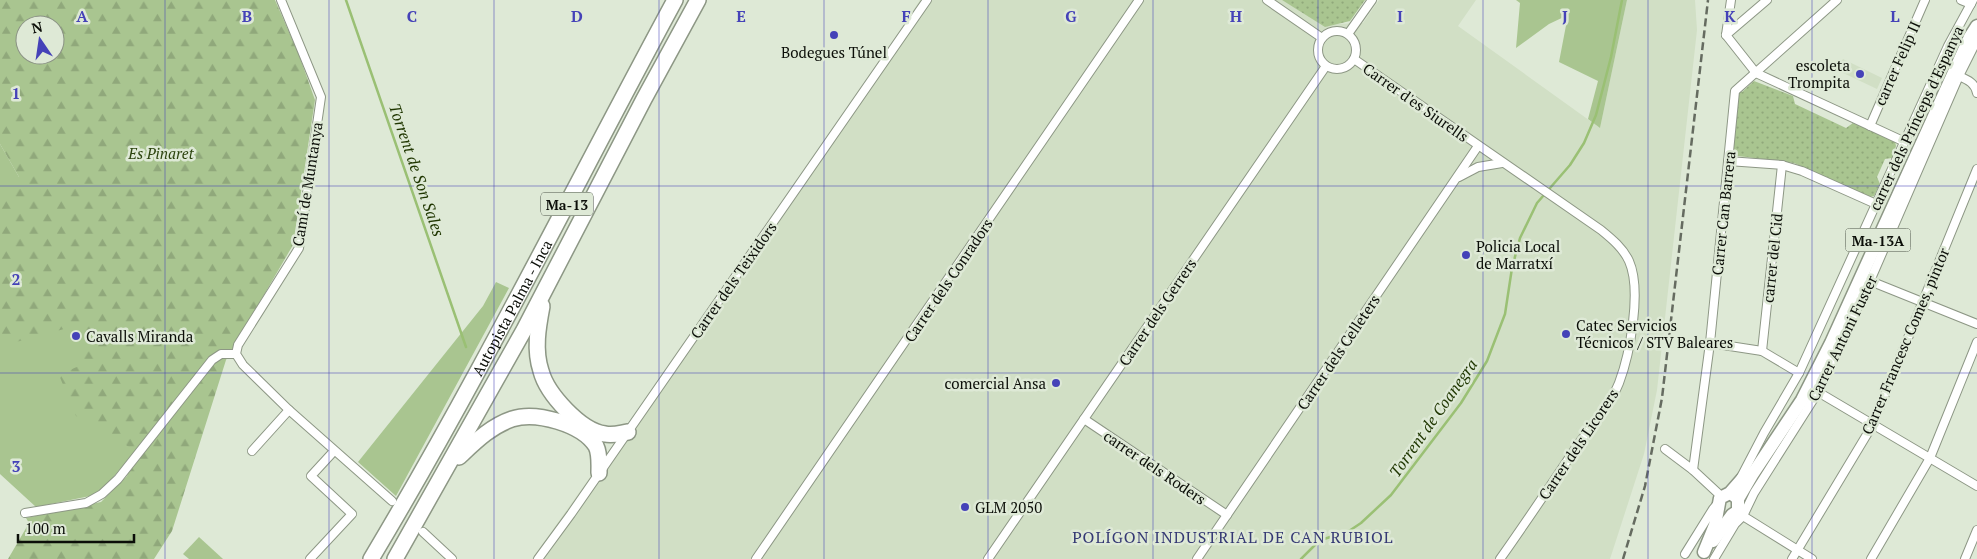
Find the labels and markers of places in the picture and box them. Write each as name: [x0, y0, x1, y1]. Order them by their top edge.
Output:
marker: Bodegues Túnel: [828, 29, 840, 41]
place label: Bodegues Túnel: [781, 42, 887, 62]
place label: escoleta Trompita: [1788, 55, 1850, 92]
marker: escoleta Trompita: [1854, 68, 1866, 80]
place label: Policia Local de Marratxí: [1476, 236, 1560, 273]
marker: Policia Local de Marratxí: [1460, 249, 1472, 261]
place label: Catec Servicios Técnicos / STV Baleares: [1576, 315, 1733, 352]
place label: Cavalls Miranda: [86, 326, 194, 346]
marker: Catec Servicios Técnicos / STV Baleares: [1560, 328, 1572, 340]
marker: Cavalls Miranda: [70, 330, 82, 342]
place label: comercial Ansa: [945, 373, 1046, 393]
marker: comercial Ansa: [1050, 377, 1062, 389]
place label: GLM 2050: [975, 497, 1042, 517]
marker: GLM 2050: [959, 501, 971, 513]

